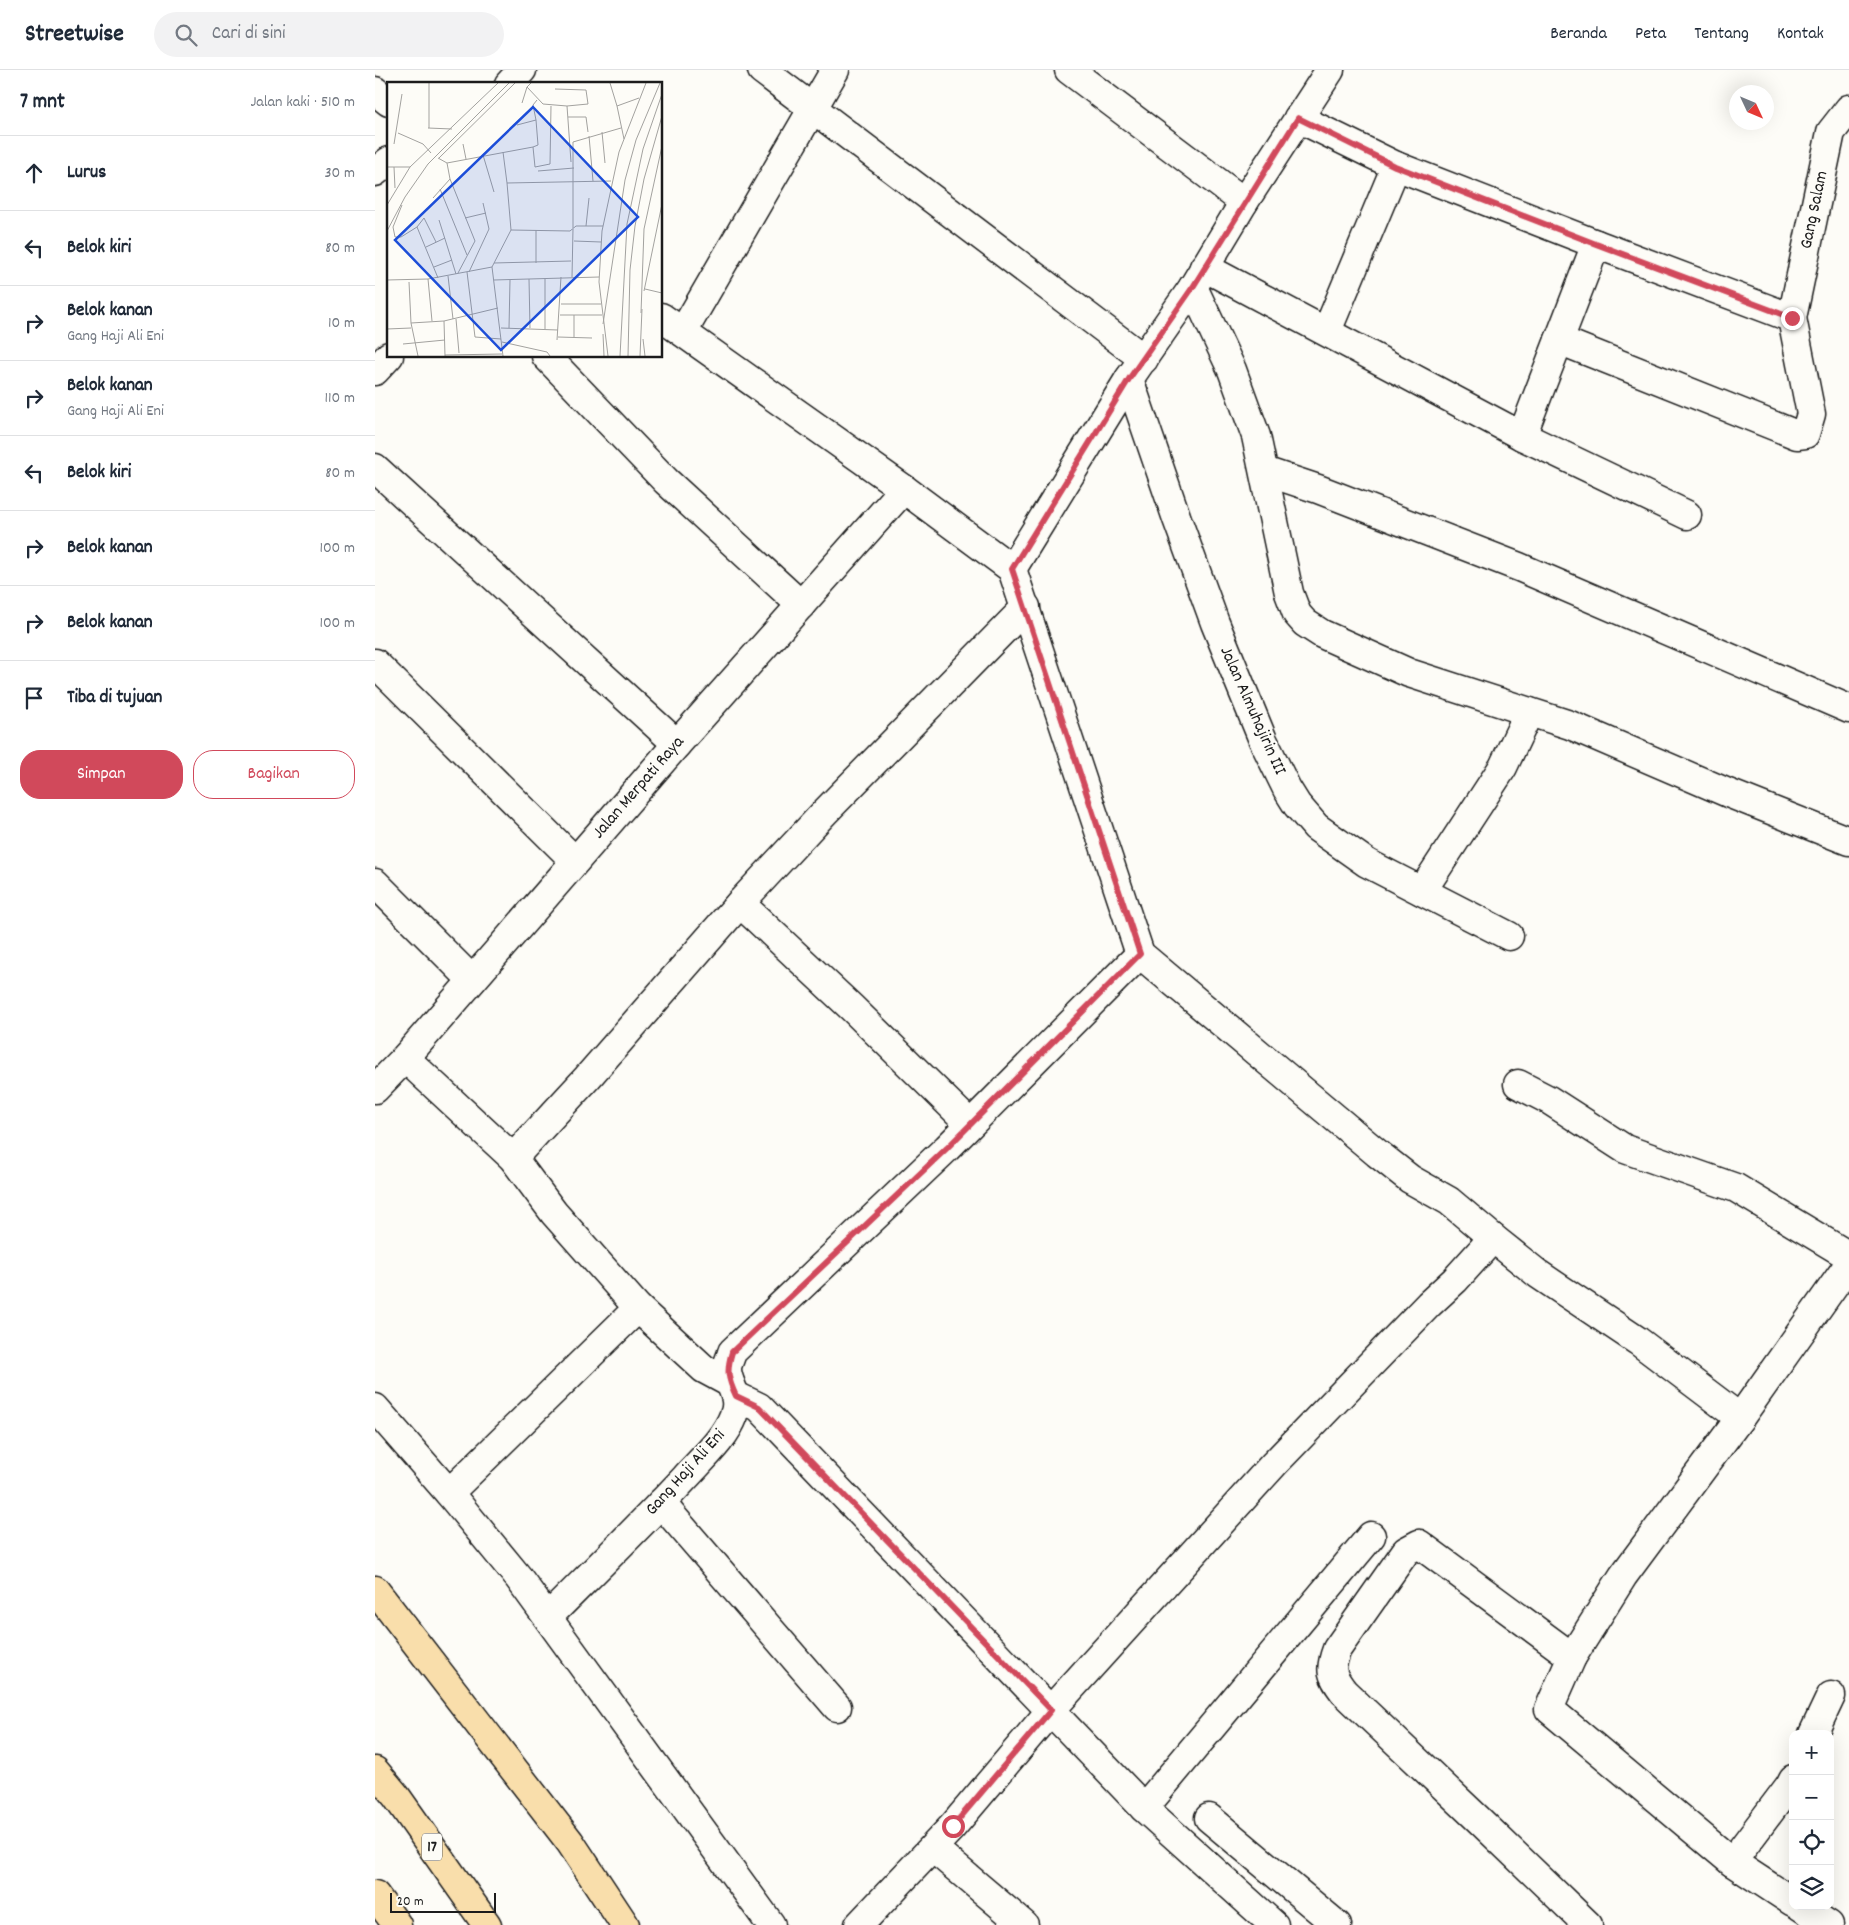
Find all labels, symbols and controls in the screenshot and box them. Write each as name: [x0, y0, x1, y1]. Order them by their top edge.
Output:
search box: [154, 12, 504, 57]
text: Streetwise: [25, 18, 124, 52]
icon: search: [172, 21, 200, 49]
text: Cari di sini: [212, 21, 286, 48]
text: Beranda: [1550, 22, 1607, 47]
text: Peta: [1635, 22, 1666, 47]
text: Tentang: [1694, 22, 1749, 47]
text: Kontak: [1777, 22, 1824, 47]
inset map: [387, 82, 663, 358]
north arrow: [1729, 85, 1774, 130]
text: 7 mnt: [20, 88, 65, 118]
text: Jalan kaki · 510 m: [250, 91, 355, 114]
icon: ahead: [20, 159, 48, 187]
text: Lurus: [67, 160, 106, 187]
text: 30 m: [325, 162, 355, 185]
street label: Gang Salam: [1795, 169, 1835, 251]
icon: left: [20, 234, 48, 262]
text: Belok kiri: [67, 235, 131, 262]
text: 80 m: [325, 237, 355, 260]
text: Belok kanan: [67, 298, 153, 325]
route end: [1781, 307, 1804, 330]
icon: right: [20, 309, 48, 337]
text: 10 m: [328, 312, 355, 335]
text: Gang Haji Ali Eni: [67, 325, 164, 348]
text: Belok kanan: [67, 373, 153, 400]
icon: right: [20, 384, 48, 412]
text: 110 m: [325, 387, 355, 410]
text: Gang Haji Ali Eni: [67, 400, 164, 423]
icon: left: [20, 459, 48, 487]
text: Belok kiri: [67, 460, 131, 487]
text: 80 m: [325, 462, 355, 485]
icon: right: [20, 534, 48, 562]
text: Belok kanan: [67, 535, 153, 562]
text: 100 m: [319, 537, 355, 560]
icon: right: [20, 609, 48, 637]
text: Belok kanan: [67, 610, 153, 637]
text: 100 m: [319, 612, 355, 635]
street label: Jalan Almuhajirin III: [1212, 643, 1292, 780]
icon: arrive: [20, 684, 48, 712]
text: Tiba di tujuan: [67, 685, 162, 712]
street label: Jalan Merpati Raya: [587, 731, 691, 845]
button: Simpan: [20, 750, 183, 799]
button: Bagikan: [193, 750, 355, 799]
street label: Gang Haji Ali Eni: [640, 1424, 732, 1522]
map controls: [1789, 1730, 1834, 1910]
button: +: [1789, 1730, 1834, 1775]
button: −: [1789, 1775, 1834, 1820]
route start: [942, 1815, 965, 1838]
button: locate: [1789, 1820, 1834, 1865]
road number: 17: [422, 1834, 442, 1860]
button: layers: [1789, 1865, 1834, 1910]
scale bar: [390, 1890, 496, 1913]
text: 20 m: [397, 1892, 424, 1912]

